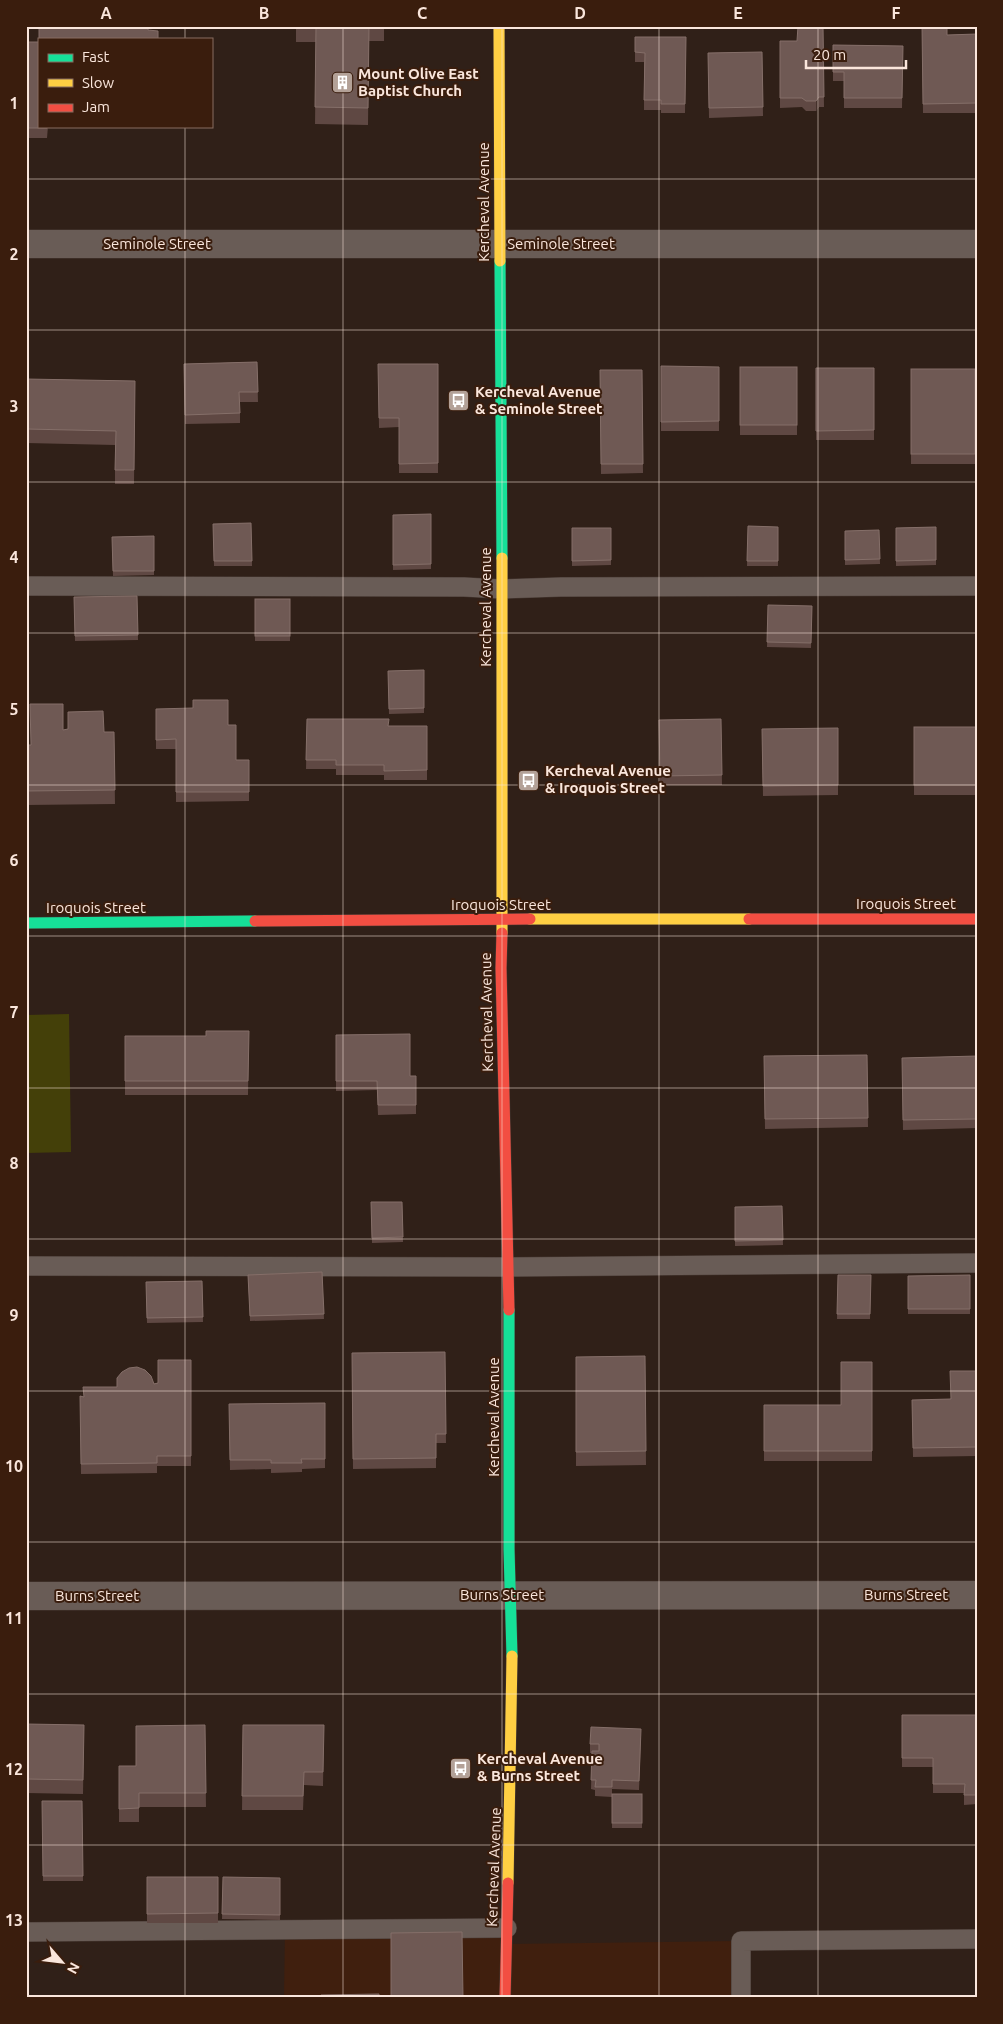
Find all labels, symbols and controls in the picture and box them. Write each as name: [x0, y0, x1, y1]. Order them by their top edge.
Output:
text: A: [100, 4, 112, 22]
text: B: [259, 4, 269, 22]
text: C: [417, 4, 427, 22]
text: D: [574, 4, 586, 22]
text: E: [733, 4, 743, 22]
text: F: [892, 4, 901, 22]
legend: [38, 38, 212, 128]
scale bar: [806, 38, 906, 70]
text: 20 m: [813, 46, 846, 63]
text: Fast: [82, 48, 110, 65]
place label: Mount Olive East Baptist Church: [358, 65, 479, 99]
building icon: Mount Olive East Baptist Church: [330, 71, 354, 95]
text: Slow: [82, 74, 115, 91]
text: 1: [9, 94, 19, 112]
text: Jam: [82, 98, 110, 115]
street label: Kercheval Avenue: [475, 142, 492, 262]
street label: Seminole Street: [103, 235, 211, 252]
street label: Seminole Street: [507, 235, 615, 252]
text: 2: [9, 245, 19, 263]
place label: Kercheval Avenue & Seminole Street: [475, 383, 603, 417]
bus stop icon: Kercheval Avenue & Seminole Street: [447, 389, 471, 413]
text: 3: [9, 397, 19, 415]
street label: Kercheval Avenue: [477, 547, 494, 667]
text: 4: [9, 548, 19, 566]
text: 5: [9, 700, 19, 718]
place label: Kercheval Avenue & Iroquois Street: [545, 762, 671, 796]
bus stop icon: Kercheval Avenue & Iroquois Street: [517, 768, 541, 792]
text: 6: [9, 851, 19, 869]
street label: Iroquois Street: [856, 895, 956, 912]
street label: Iroquois Street: [451, 896, 551, 913]
street label: Iroquois Street: [46, 899, 146, 916]
street label: Kercheval Avenue: [477, 952, 496, 1072]
text: 7: [9, 1003, 19, 1021]
text: 8: [9, 1154, 19, 1172]
text: 9: [9, 1306, 19, 1324]
street label: Kercheval Avenue: [485, 1357, 502, 1477]
text: 10: [5, 1457, 23, 1475]
street label: Burns Street: [460, 1586, 544, 1603]
street label: Burns Street: [864, 1586, 948, 1603]
street label: Burns Street: [55, 1587, 139, 1604]
text: 11: [5, 1609, 23, 1627]
place label: Kercheval Avenue & Burns Street: [477, 1750, 603, 1784]
bus stop icon: Kercheval Avenue & Burns Street: [449, 1756, 473, 1780]
text: 12: [5, 1760, 23, 1778]
street label: Kercheval Avenue: [483, 1807, 504, 1927]
text: 13: [5, 1911, 23, 1929]
north arrow: [38, 1936, 88, 1986]
text: N: [64, 1960, 83, 1976]

